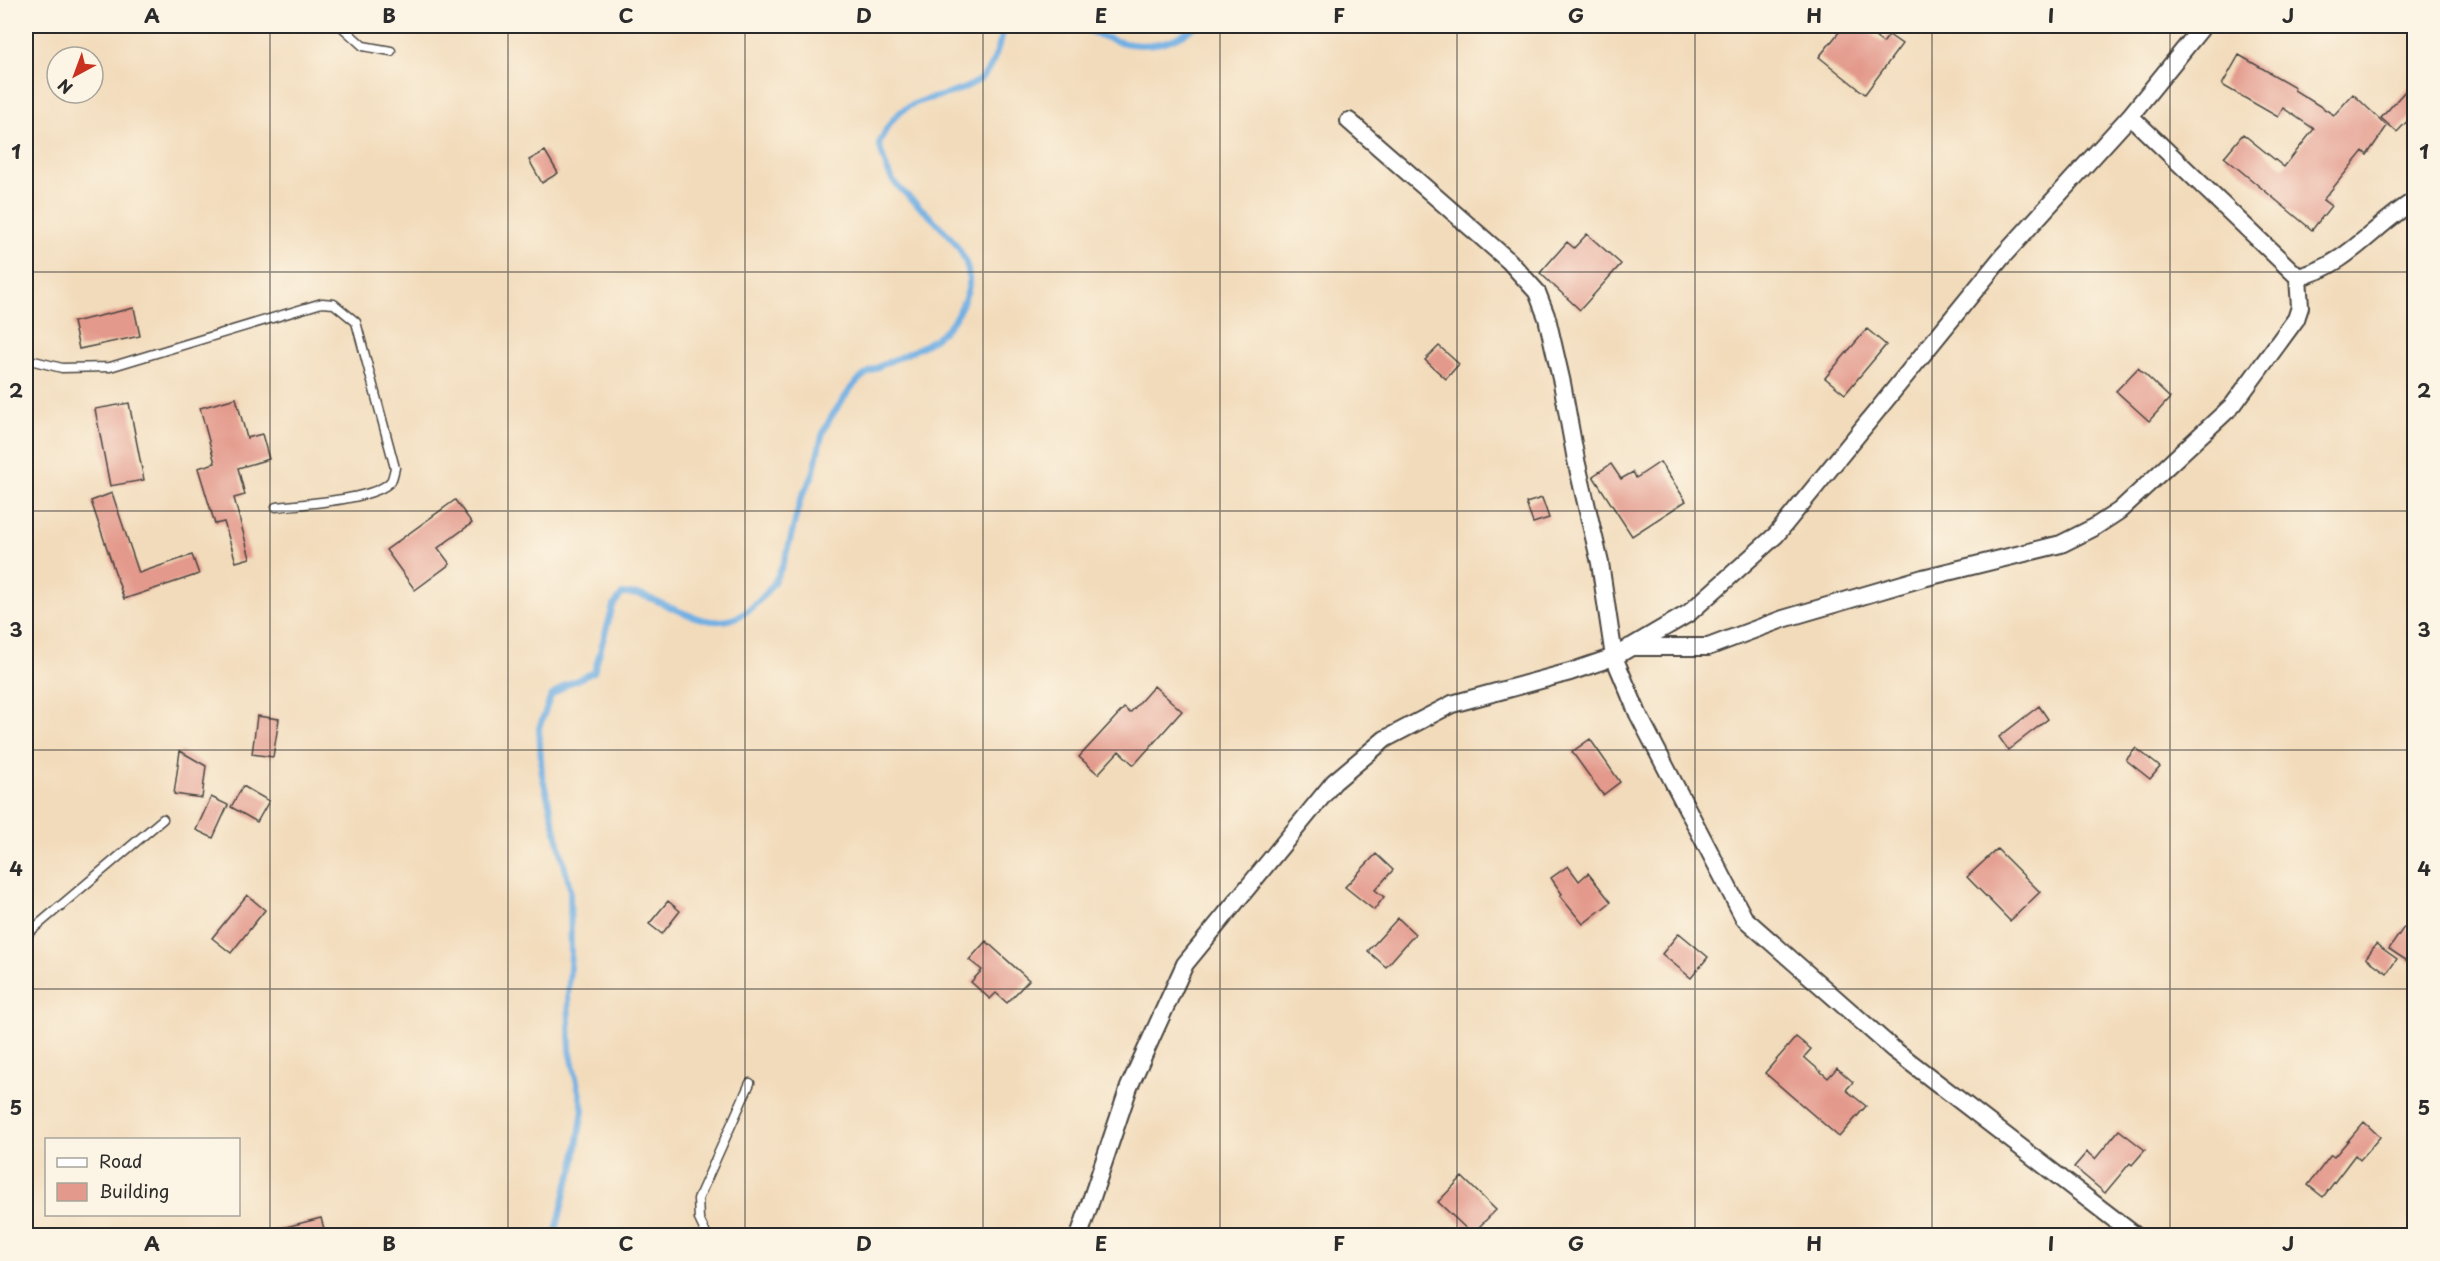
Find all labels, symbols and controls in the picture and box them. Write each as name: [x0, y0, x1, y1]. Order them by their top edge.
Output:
text: A: [144, 0, 160, 30]
text: B: [382, 0, 396, 30]
text: C: [618, 0, 634, 30]
text: D: [856, 0, 872, 30]
text: E: [1095, 0, 1107, 30]
text: F: [1333, 0, 1345, 30]
text: G: [1568, 0, 1584, 30]
text: H: [1806, 0, 1822, 30]
text: I: [2048, 0, 2054, 30]
text: J: [2282, 0, 2294, 30]
north arrow: [45, 45, 105, 105]
text: N: [52, 74, 77, 100]
text: 1: [11, 136, 21, 166]
text: 1: [2419, 136, 2429, 166]
text: 2: [9, 375, 23, 405]
text: 2: [2417, 375, 2431, 405]
text: 3: [9, 614, 23, 644]
text: 3: [2417, 614, 2431, 644]
text: 4: [9, 853, 23, 883]
text: 4: [2417, 853, 2431, 883]
text: 5: [10, 1092, 22, 1122]
text: 5: [2418, 1092, 2430, 1122]
legend: [45, 1138, 240, 1216]
text: Road: [99, 1147, 143, 1174]
text: Building: [99, 1177, 169, 1204]
text: A: [144, 1228, 160, 1258]
text: B: [382, 1228, 396, 1258]
text: C: [618, 1228, 634, 1258]
text: D: [856, 1228, 872, 1258]
text: E: [1095, 1228, 1107, 1258]
text: F: [1333, 1228, 1345, 1258]
text: G: [1568, 1228, 1584, 1258]
text: H: [1806, 1228, 1822, 1258]
text: I: [2048, 1228, 2054, 1258]
text: J: [2282, 1228, 2294, 1258]

